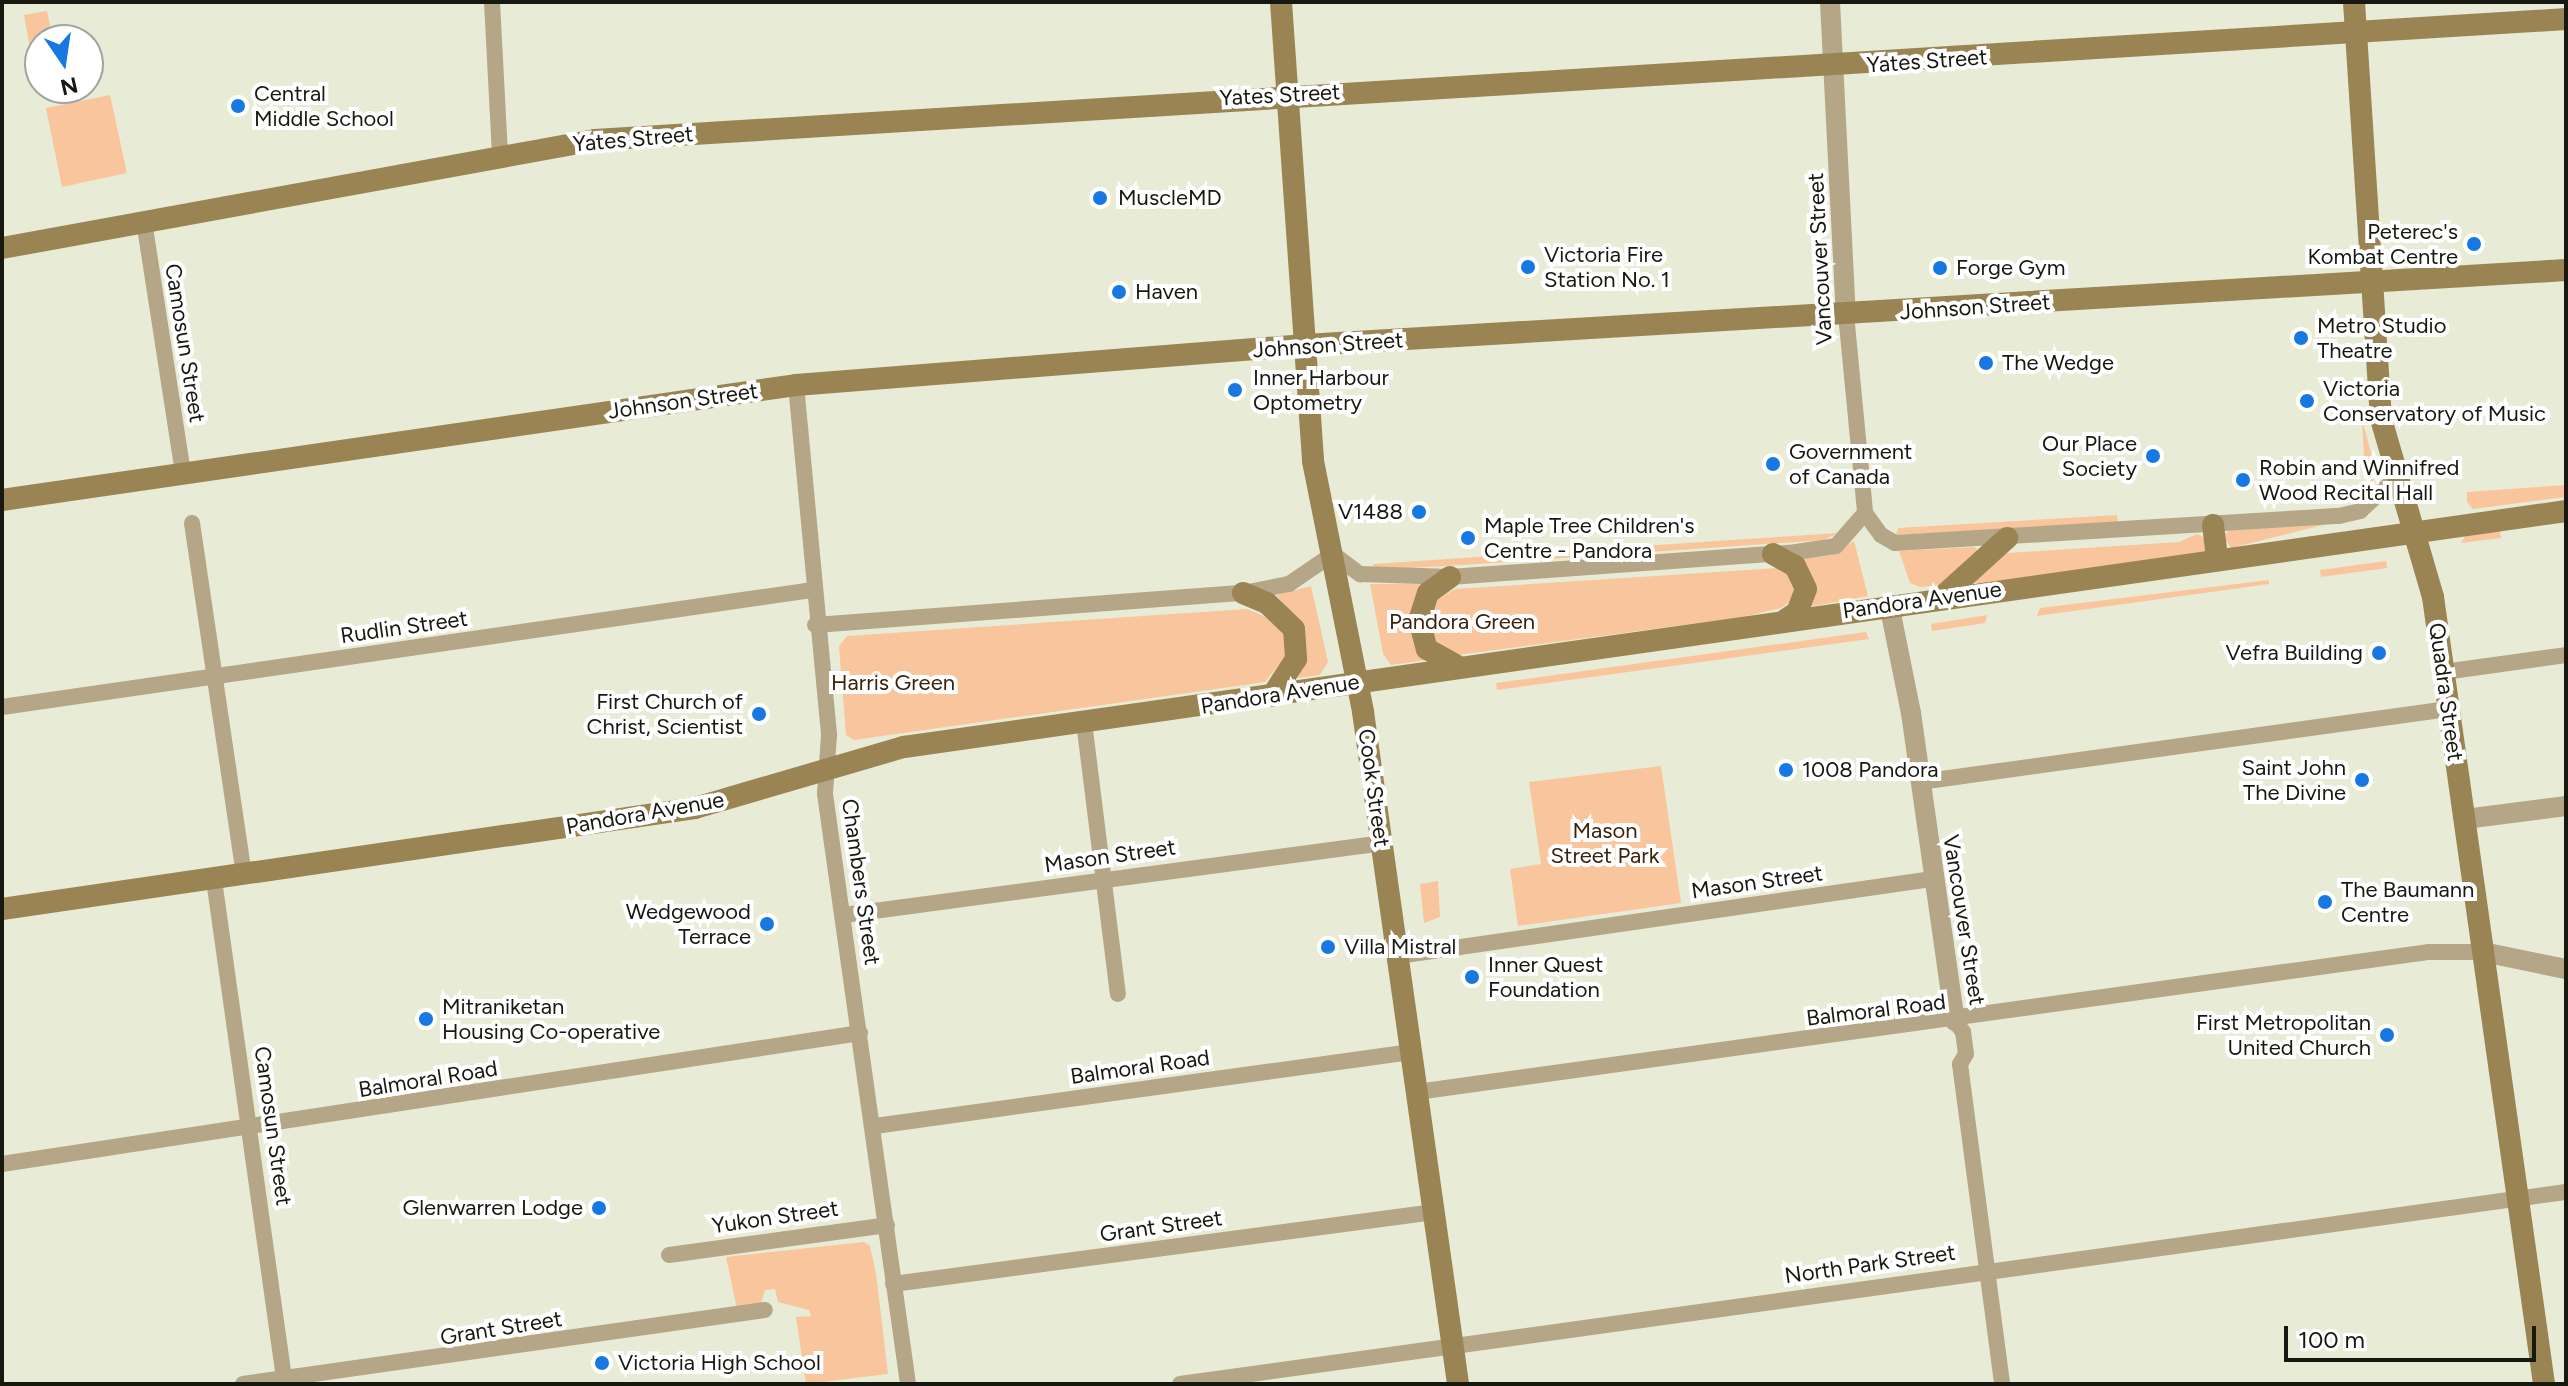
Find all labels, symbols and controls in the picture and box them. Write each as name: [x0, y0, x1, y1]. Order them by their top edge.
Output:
north arrow: [24, 24, 104, 104]
street label: Yates Street: [1866, 44, 1988, 78]
text: N: [58, 71, 80, 101]
street label: Yates Street: [1219, 79, 1341, 111]
place label: Central Middle School: [254, 80, 394, 132]
marker: Central Middle School: [229, 97, 247, 115]
street label: Yates Street: [572, 121, 694, 157]
street label: Vancouver Street: [1802, 172, 1838, 346]
place label: MuscleMD: [1118, 185, 1222, 211]
marker: MuscleMD: [1089, 187, 1111, 209]
place label: Peterec's Kombat Centre: [2308, 218, 2458, 270]
marker: Peterec's Kombat Centre: [2465, 235, 2483, 253]
place label: Victoria Fire Station No. 1: [1544, 241, 1670, 292]
place label: Forge Gym: [1956, 255, 2065, 281]
marker: Victoria Fire Station No. 1: [1519, 258, 1537, 276]
marker: Forge Gym: [1931, 259, 1949, 277]
street label: Camosun Street: [159, 262, 211, 424]
place label: Haven: [1135, 279, 1198, 305]
marker: Haven: [1110, 283, 1128, 301]
street label: Johnson Street: [1899, 289, 2051, 325]
place label: Metro Studio Theatre: [2317, 312, 2446, 364]
street label: Johnson Street: [1252, 327, 1404, 363]
marker: Metro Studio Theatre: [2292, 329, 2310, 347]
place label: The Wedge: [2002, 350, 2114, 376]
marker: The Wedge: [1977, 354, 1995, 372]
place label: Inner Harbour Optometry: [1253, 364, 1389, 416]
place label: Victoria Conservatory of Music: [2323, 375, 2546, 426]
street label: Johnson Street: [606, 377, 760, 425]
marker: Inner Harbour Optometry: [1224, 379, 1246, 401]
marker: Victoria Conservatory of Music: [2298, 392, 2316, 410]
place label: Our Place Society: [2042, 430, 2137, 482]
place label: Government of Canada: [1789, 438, 1912, 490]
marker: Our Place Society: [2144, 447, 2162, 465]
place label: Robin and Winnifred Wood Recital Hall: [2259, 454, 2459, 506]
marker: Government of Canada: [1764, 455, 1782, 473]
marker: Robin and Winnifred Wood Recital Hall: [2234, 471, 2252, 489]
place label: V1488: [1338, 499, 1403, 525]
marker: V1488: [1410, 503, 1428, 521]
place label: Maple Tree Children's Centre - Pandora: [1484, 512, 1694, 564]
marker: Maple Tree Children's Centre - Pandora: [1459, 529, 1477, 547]
street label: Pandora Avenue: [1841, 576, 2003, 624]
street label: Rudlin Street: [339, 605, 469, 649]
park label: Pandora Green: [1389, 609, 1535, 635]
street label: Quadra Street: [2423, 621, 2469, 763]
place label: Vefra Building: [2226, 640, 2363, 666]
marker: Vefra Building: [2370, 644, 2388, 662]
street label: Pandora Avenue: [1199, 668, 1361, 720]
park label: Harris Green: [831, 670, 955, 696]
place label: First Church of Christ, Scientist: [587, 688, 743, 740]
marker: First Church of Christ, Scientist: [750, 705, 768, 723]
street label: Cook Street: [1353, 727, 1395, 849]
place label: Saint John The Divine: [2242, 754, 2346, 806]
place label: 1008 Pandora: [1802, 757, 1939, 783]
marker: 1008 Pandora: [1777, 761, 1795, 779]
marker: Saint John The Divine: [2353, 771, 2371, 789]
street label: Pandora Avenue: [564, 786, 726, 840]
street label: Chambers Street: [836, 797, 886, 967]
park label: Mason Street Park: [1551, 817, 1659, 868]
street label: Vancouver Street: [1937, 833, 1991, 1007]
street label: Mason Street: [1043, 834, 1177, 878]
street label: Mason Street: [1690, 860, 1824, 904]
place label: The Baumann Centre: [2341, 876, 2474, 928]
marker: The Baumann Centre: [2316, 893, 2334, 911]
place label: Wedgewood Terrace: [626, 898, 751, 950]
marker: Wedgewood Terrace: [758, 915, 776, 933]
place label: Villa Mistral: [1344, 934, 1456, 960]
marker: Villa Mistral: [1319, 938, 1337, 956]
place label: Inner Quest Foundation: [1488, 951, 1603, 1002]
marker: Inner Quest Foundation: [1463, 968, 1481, 986]
street label: Balmoral Road: [1805, 988, 1947, 1032]
place label: Mitraniketan Housing Co-operative: [442, 993, 660, 1044]
place label: First Metropolitan United Church: [2196, 1009, 2371, 1060]
marker: Mitraniketan Housing Co-operative: [417, 1010, 435, 1028]
marker: First Metropolitan United Church: [2378, 1026, 2396, 1044]
street label: Balmoral Road: [1069, 1044, 1211, 1090]
street label: Camosun Street: [249, 1045, 297, 1207]
street label: Balmoral Road: [357, 1055, 499, 1103]
place label: Glenwarren Lodge: [402, 1195, 583, 1221]
street label: Yukon Street: [710, 1195, 840, 1239]
marker: Glenwarren Lodge: [590, 1199, 608, 1217]
street label: Grant Street: [1098, 1204, 1224, 1248]
street label: North Park Street: [1783, 1239, 1957, 1289]
street label: Grant Street: [438, 1305, 564, 1351]
scale bar: [2288, 1310, 2540, 1360]
text: 100 m: [2298, 1325, 2365, 1354]
place label: Victoria High School: [618, 1350, 821, 1376]
marker: Victoria High School: [593, 1354, 611, 1372]

